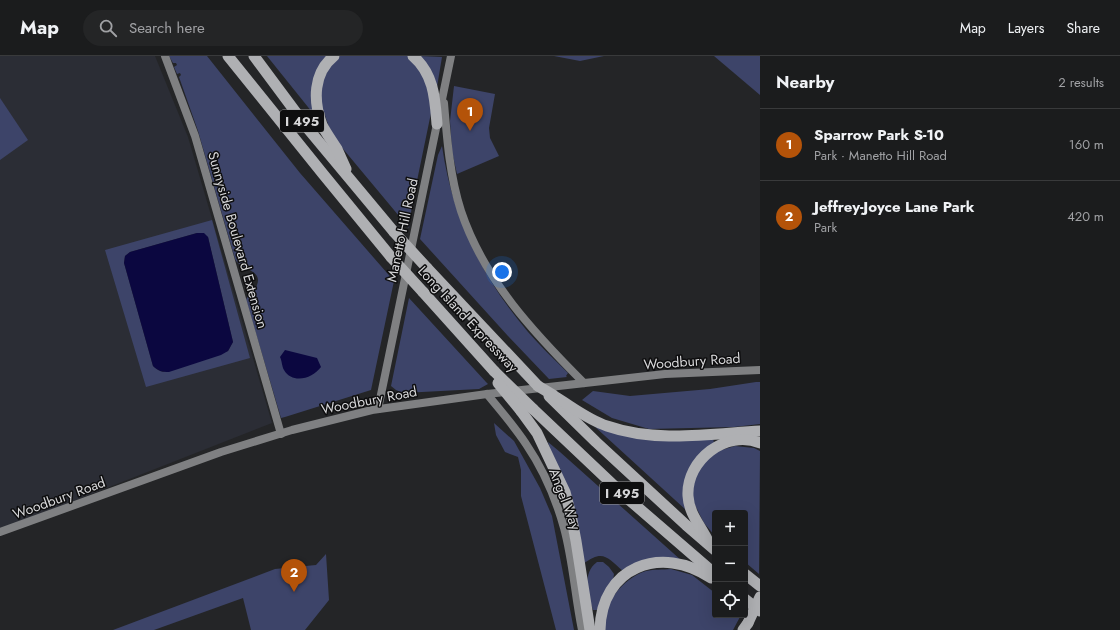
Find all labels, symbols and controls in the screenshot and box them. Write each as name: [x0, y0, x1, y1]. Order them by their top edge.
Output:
search box: [83, 10, 363, 46]
text: Map: [20, 14, 59, 41]
icon: search: [97, 17, 119, 39]
text: Search here: [129, 17, 205, 39]
text: Map: [960, 18, 986, 38]
text: Layers: [1008, 18, 1044, 38]
text: Share: [1066, 18, 1100, 38]
text: Nearby: [776, 70, 834, 94]
text: 2 results: [1058, 73, 1104, 92]
pin: 1: [457, 98, 483, 131]
road number: I 495: [280, 110, 324, 132]
text: Sparrow Park S-10: [814, 124, 944, 146]
text: 1: [786, 135, 792, 154]
text: 160 m: [1069, 135, 1104, 154]
text: Park · Manetto Hill Road: [814, 146, 947, 165]
street label: Sunnyside Boulevard Extension: [203, 149, 273, 331]
street label: Manetto Hill Road: [381, 176, 423, 284]
text: Jeffrey-Joyce Lane Park: [814, 196, 975, 218]
text: 2: [785, 207, 793, 226]
text: 420 m: [1067, 207, 1104, 226]
text: Park: [814, 218, 837, 237]
street label: Long Island Expressway: [413, 261, 523, 377]
your location: [492, 262, 512, 282]
street label: Woodbury Road: [643, 348, 741, 374]
street label: Woodbury Road: [319, 381, 419, 419]
street label: Angel Way: [544, 465, 586, 533]
street label: Woodbury Road: [10, 472, 108, 524]
road number: I 495: [600, 482, 644, 504]
map controls: [712, 510, 748, 618]
button: +: [712, 510, 748, 546]
button: −: [712, 546, 748, 582]
pin: 2: [281, 559, 307, 592]
button: locate: [712, 582, 748, 618]

